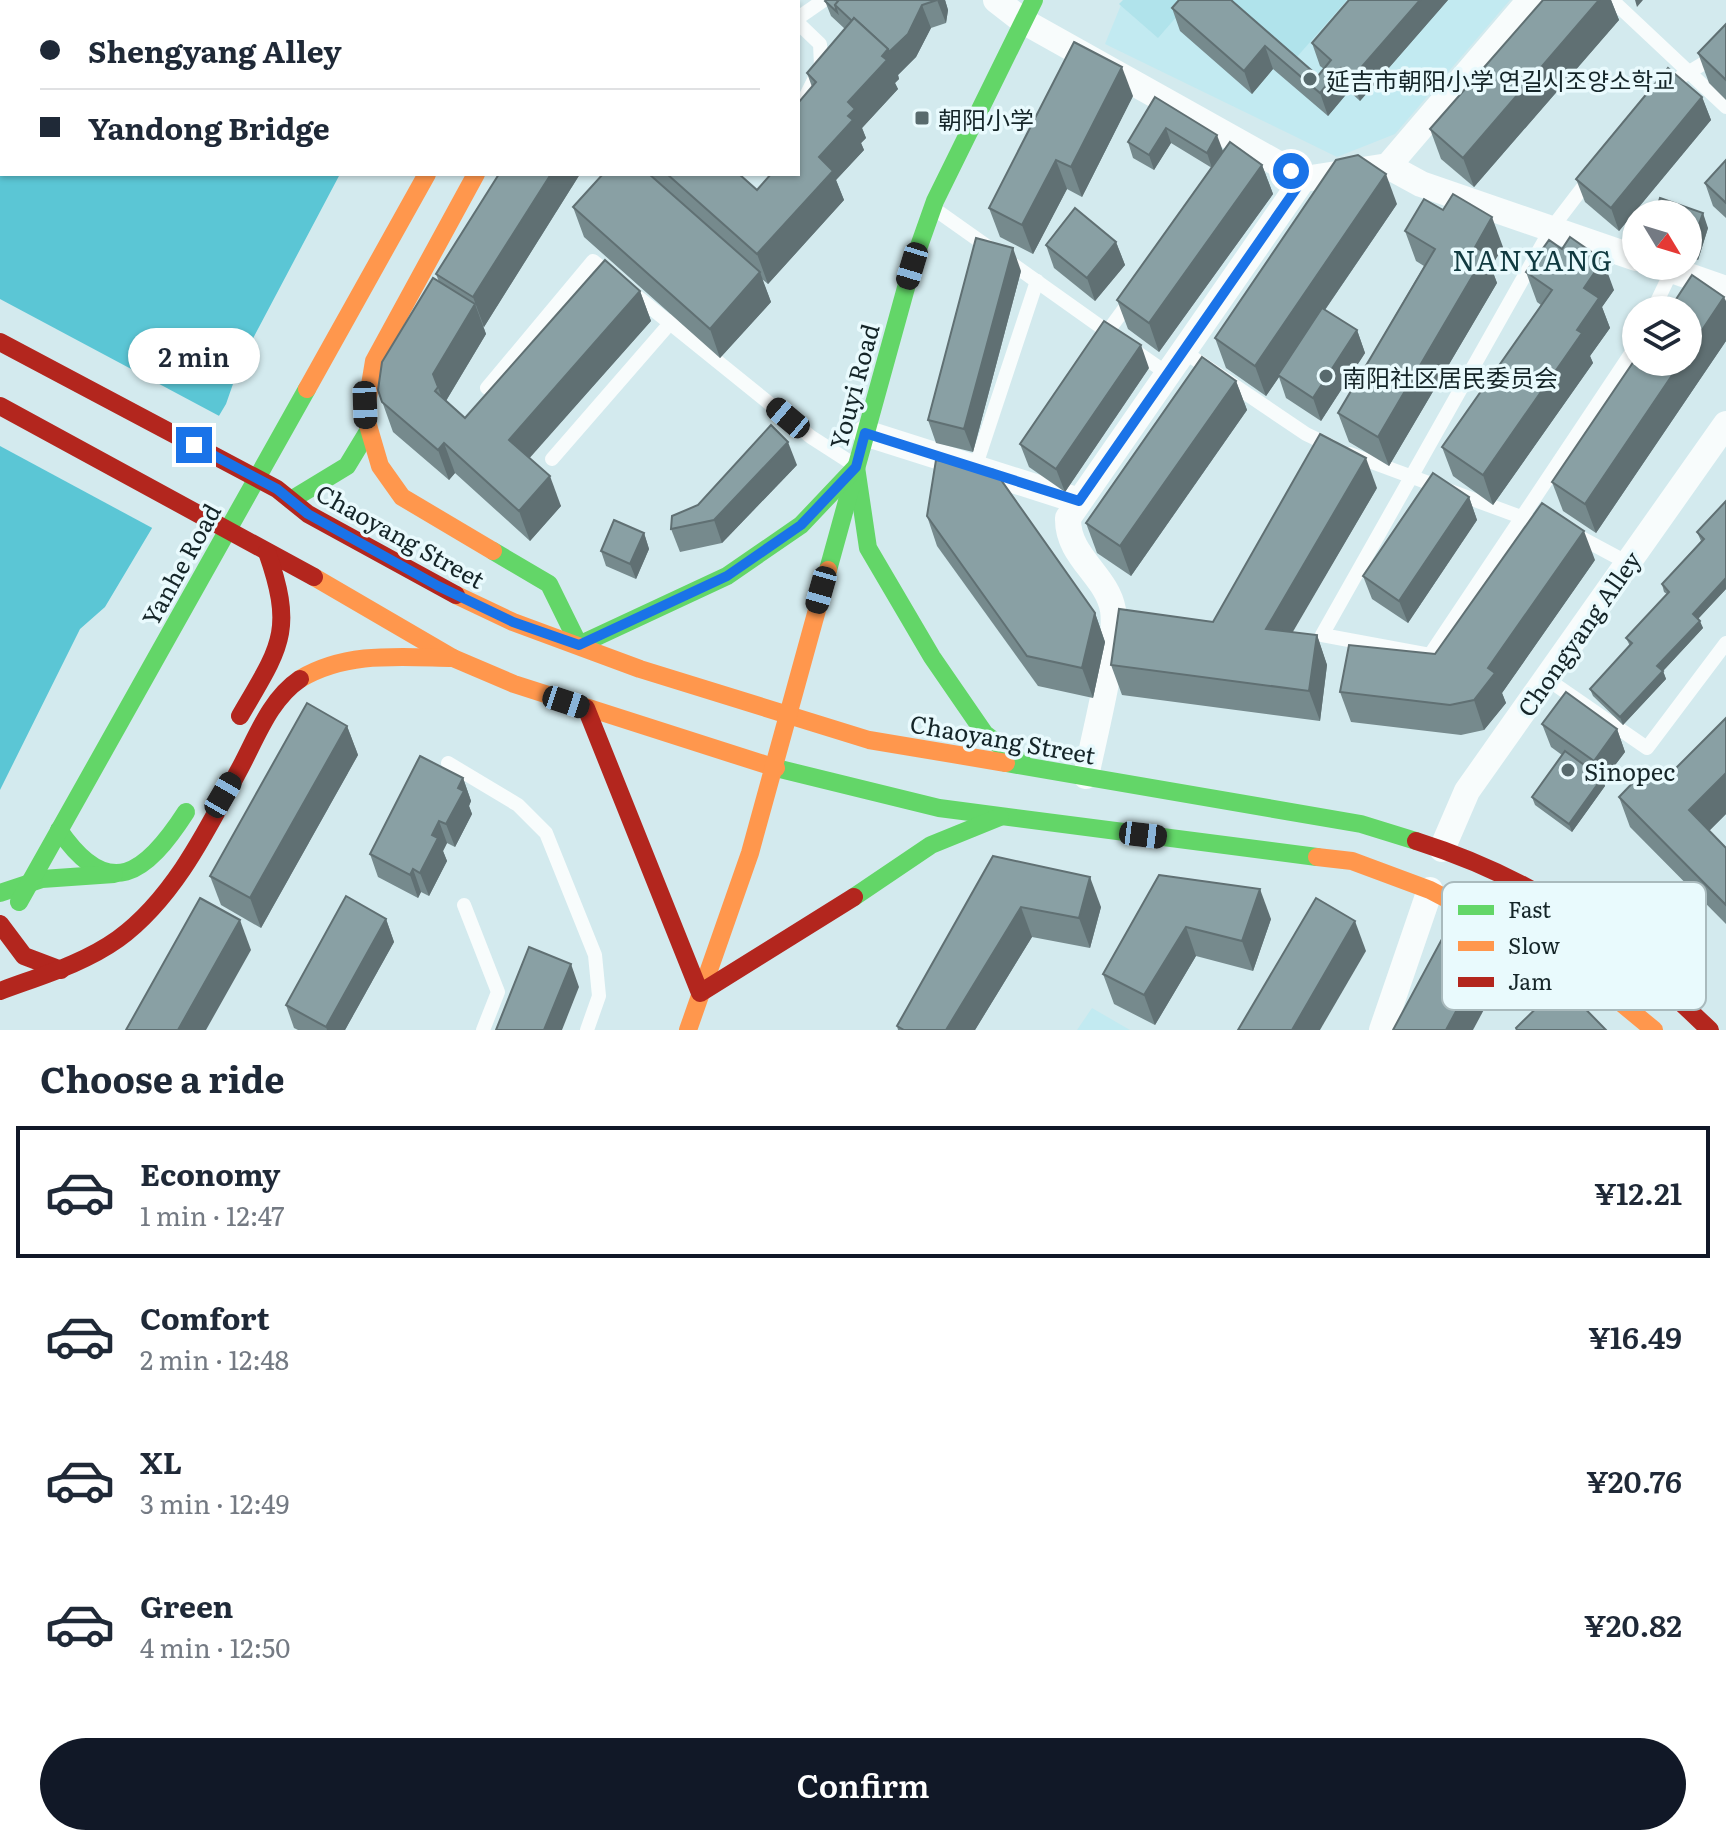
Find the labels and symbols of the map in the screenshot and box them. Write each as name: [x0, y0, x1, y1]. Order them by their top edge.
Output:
place label: 延吉市朝阳小学 연길시조양소학교: [1326, 62, 1675, 97]
marker: 延吉市朝阳小学 연길시조양소학교: [1301, 70, 1319, 88]
place label: 朝阳小学: [938, 101, 1034, 136]
marker: 朝阳小学: [913, 109, 931, 127]
route start: [1273, 153, 1309, 189]
north arrow: [1622, 200, 1702, 280]
district label: NANYANG: [1452, 238, 1614, 280]
car: [894, 240, 930, 292]
street label: Youyi Road: [820, 319, 887, 452]
callout: 2 min: [128, 329, 260, 385]
place label: 南阳社区居民委员会: [1342, 359, 1558, 394]
marker: 南阳社区居民委员会: [1317, 367, 1335, 385]
car: [352, 381, 378, 429]
car: [762, 393, 814, 443]
route end: [176, 427, 212, 463]
street label: Chaoyang Street: [310, 474, 492, 596]
street label: Yanhe Road: [132, 496, 228, 631]
street label: Chongyang Alley: [1508, 543, 1648, 723]
car: [803, 564, 839, 616]
car: [539, 683, 593, 721]
street label: Chaoyang Street: [907, 704, 1099, 772]
place label: Sinopec: [1584, 753, 1675, 788]
marker: Sinopec: [1559, 761, 1577, 779]
car: [201, 768, 245, 822]
car: [1118, 820, 1168, 850]
legend: [1442, 882, 1706, 1010]
text: Fast: [1508, 892, 1551, 925]
text: Slow: [1508, 928, 1560, 961]
text: Jam: [1508, 964, 1552, 997]

